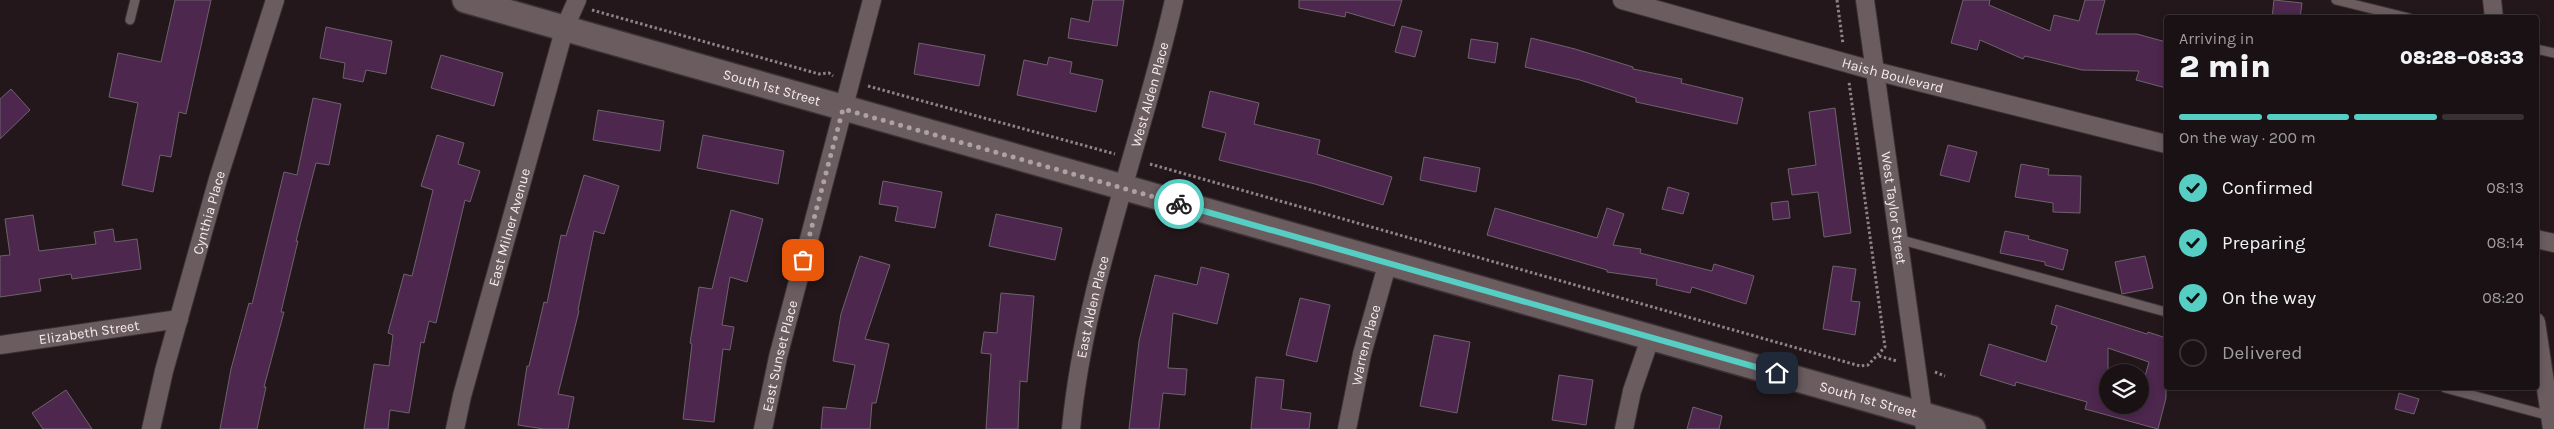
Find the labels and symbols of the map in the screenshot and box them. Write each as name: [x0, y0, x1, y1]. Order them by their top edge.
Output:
street label: West Alden Place: [1127, 40, 1172, 149]
street label: Haish Boulevard: [1840, 54, 1945, 96]
street label: South 1st Street: [721, 65, 823, 109]
street label: West Taylor Street: [1878, 150, 1910, 265]
street label: East Milner Avenue: [485, 166, 534, 288]
street label: Cynthia Place: [189, 169, 229, 256]
courier: [1154, 179, 1204, 229]
pin: [782, 239, 824, 281]
street label: East Alden Place: [1073, 254, 1112, 360]
street label: East Sunset Place: [758, 298, 801, 413]
street label: Warren Place: [1347, 303, 1384, 387]
street label: Elizabeth Street: [38, 316, 140, 348]
pin: [1756, 352, 1798, 394]
street label: South 1st Street: [1818, 377, 1919, 421]

